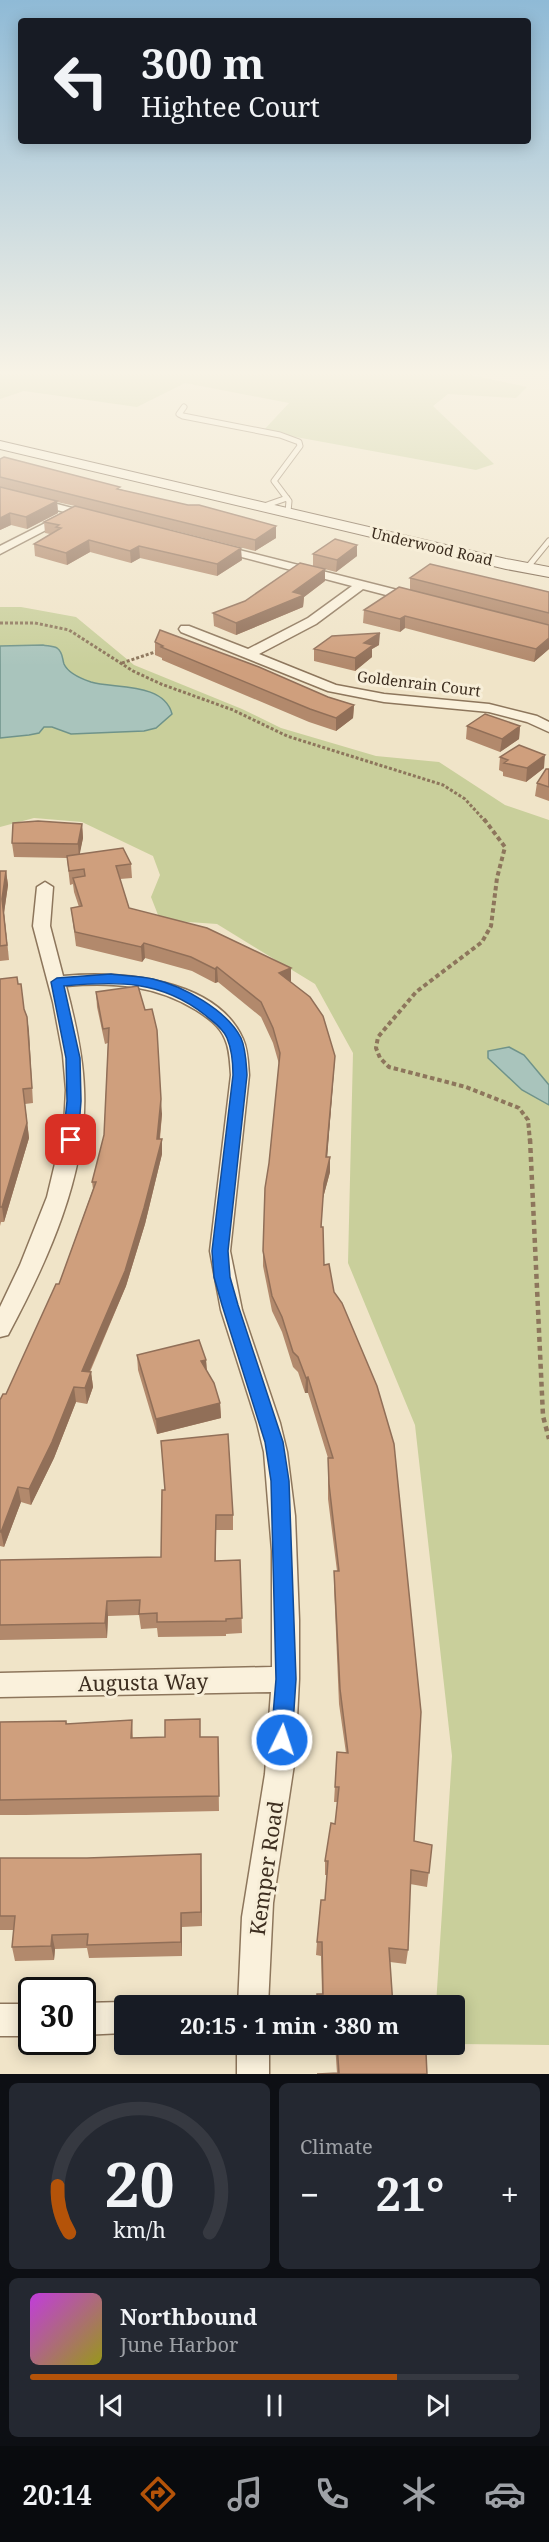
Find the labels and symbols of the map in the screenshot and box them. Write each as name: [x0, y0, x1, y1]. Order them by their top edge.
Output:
street label: Underwood Road: [369, 522, 495, 570]
street label: Goldenrain Court: [356, 666, 482, 700]
pin: [45, 1114, 96, 1165]
street label: Augusta Way: [78, 1667, 209, 1697]
position arrow: [250, 1708, 314, 1772]
street label: Kemper Road: [243, 1799, 289, 1937]
speed limit sign: 30: [18, 1977, 96, 2055]

